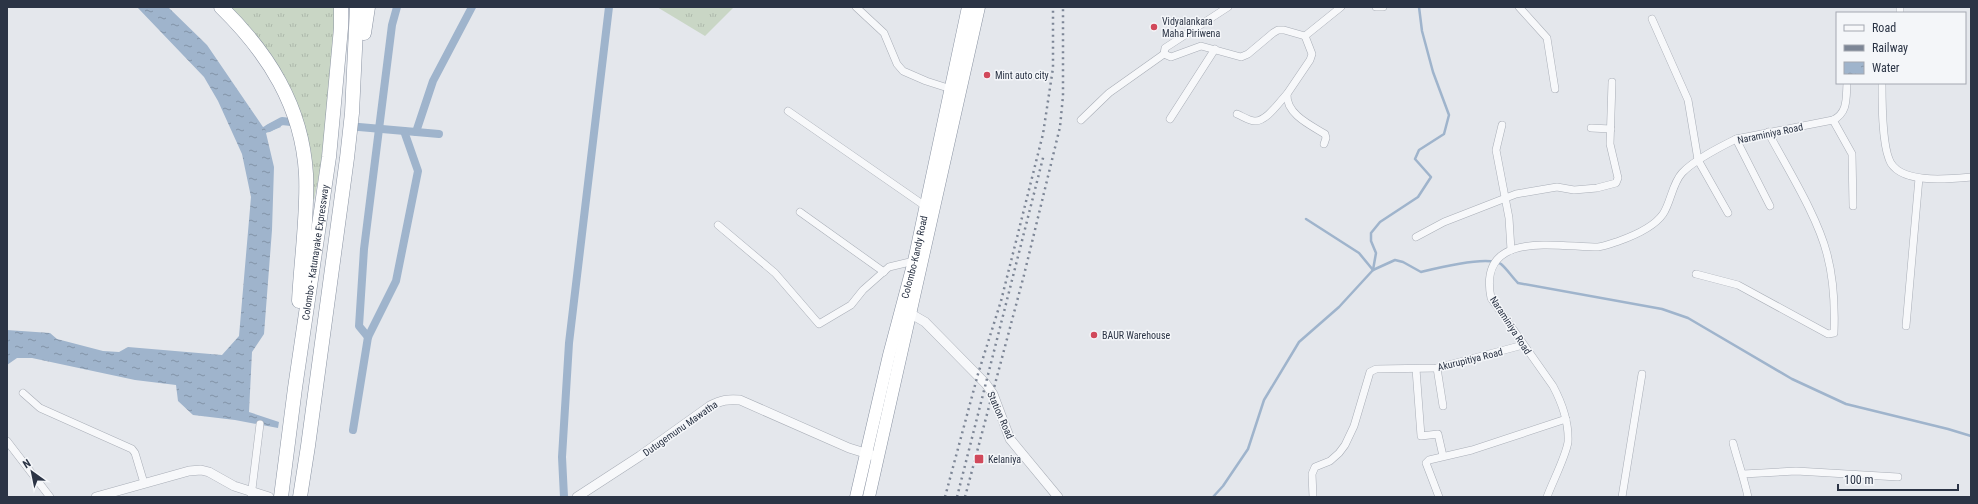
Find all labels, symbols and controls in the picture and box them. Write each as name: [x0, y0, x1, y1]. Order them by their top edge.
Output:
legend: [1836, 12, 1966, 84]
place label: Vidyalankara Maha Piriwena: [1162, 16, 1220, 39]
text: Road: [1872, 21, 1896, 35]
marker: Vidyalankara Maha Piriwena: [1149, 22, 1159, 32]
text: Railway: [1872, 41, 1908, 55]
text: Water: [1872, 61, 1900, 75]
marker: Mint auto city: [982, 70, 992, 80]
place label: Mint auto city: [995, 70, 1049, 81]
street label: Naraminiya Road: [1736, 121, 1804, 146]
street label: Colombo - Katunayake Expressway: [300, 184, 331, 321]
street label: Colombo-Kandy Road: [899, 215, 930, 300]
street label: Naraminiya Road: [1488, 294, 1533, 356]
marker: BAUR Warehouse: [1089, 330, 1099, 340]
place label: BAUR Warehouse: [1102, 330, 1170, 341]
street label: Akurupitiya Road: [1436, 346, 1504, 373]
street label: Station Road: [985, 390, 1016, 441]
street label: Dutugemunu Mawatha: [641, 398, 720, 458]
north arrow: [12, 452, 52, 492]
marker: Kelaniya: [973, 453, 985, 465]
place label: Kelaniya: [988, 454, 1021, 465]
text: N: [20, 457, 33, 471]
scale bar: [1838, 466, 1958, 492]
text: 100 m: [1844, 473, 1874, 487]

